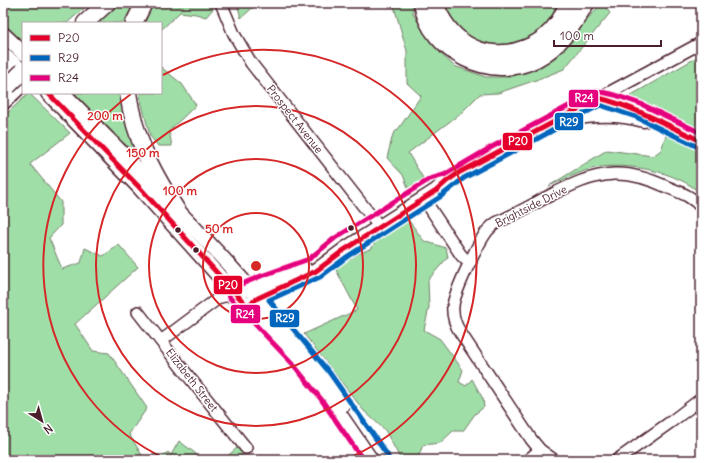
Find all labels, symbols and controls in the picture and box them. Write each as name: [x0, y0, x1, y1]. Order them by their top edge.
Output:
legend: [22, 22, 162, 94]
scale bar: [554, 22, 661, 48]
text: 100 m: [560, 28, 594, 43]
text: P20: [58, 30, 80, 45]
text: R29: [58, 50, 79, 65]
text: R24: [58, 70, 79, 85]
street label: Prospect Avenue: [264, 82, 326, 156]
line badge: R24: [568, 89, 599, 108]
text: R24: [574, 91, 594, 105]
text: 200 m: [87, 108, 123, 123]
line badge: R29: [554, 112, 584, 131]
text: R29: [559, 115, 579, 129]
line badge: P20: [502, 132, 533, 151]
text: P20: [508, 134, 528, 148]
text: 150 m: [127, 145, 160, 160]
street label: Brightside Drive: [493, 182, 569, 230]
text: 100 m: [163, 183, 197, 198]
text: 50 m: [205, 221, 234, 236]
unlabelled marker: [346, 223, 356, 233]
unlabelled marker: [173, 225, 183, 235]
unlabelled marker: [191, 245, 201, 255]
centre of rings: [249, 259, 263, 273]
line badge: P20: [213, 275, 243, 295]
text: P20: [218, 278, 238, 292]
line badge: R24: [230, 304, 261, 324]
text: R24: [235, 307, 255, 321]
line badge: R29: [269, 309, 300, 328]
text: R29: [275, 311, 295, 325]
street label: Elizabeth Street: [163, 345, 221, 415]
north arrow: [22, 401, 62, 441]
text: N: [41, 421, 55, 437]

